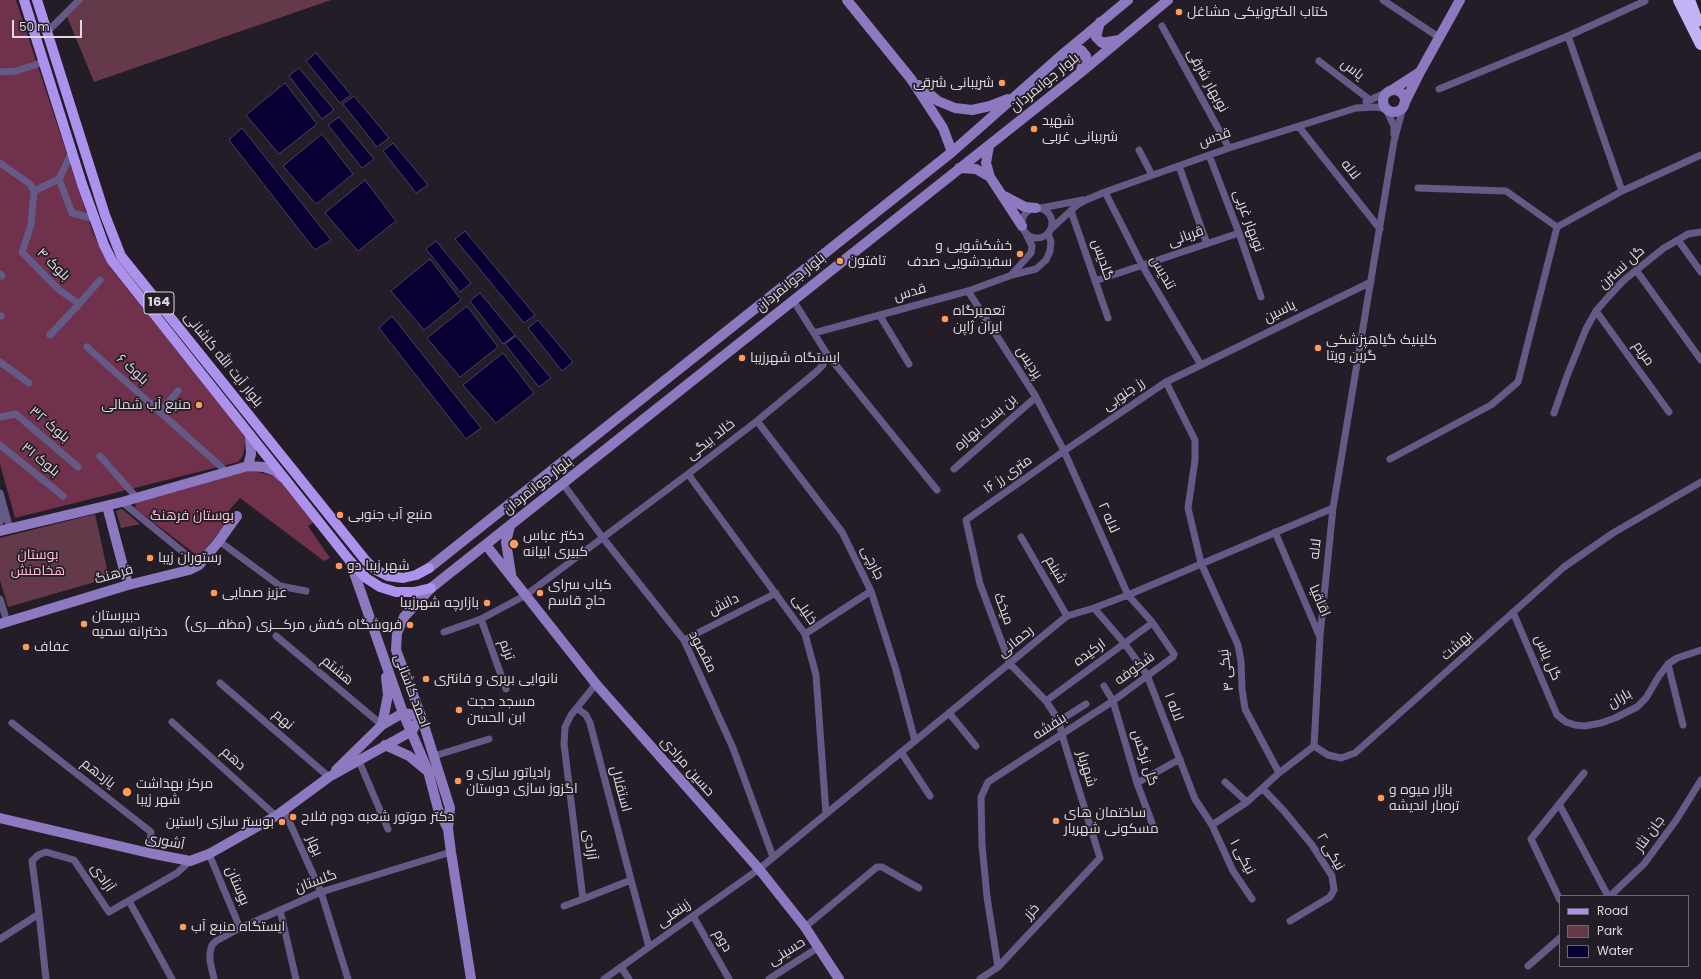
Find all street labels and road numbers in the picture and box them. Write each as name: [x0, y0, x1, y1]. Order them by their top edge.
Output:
street label: نوبهار شرقی: [1183, 46, 1231, 116]
street label: بلوار جوانمردان: [1007, 50, 1083, 116]
street label: یاس: [1337, 56, 1367, 84]
street label: قدس: [1197, 125, 1233, 151]
street label: لاله: [1337, 157, 1363, 183]
street label: نوبهار غربی: [1229, 188, 1267, 254]
street label: قربانی: [1166, 223, 1206, 251]
street label: گلدیس: [1087, 237, 1117, 283]
street label: گل نسترن: [1595, 243, 1649, 293]
street label: بلوک ۴: [33, 245, 73, 285]
street label: بلوار جوانمردان: [753, 250, 829, 316]
street label: تندیس: [1146, 253, 1178, 293]
street label: قدس: [892, 280, 928, 306]
road number: 164: [144, 292, 174, 314]
street label: یاسین: [1261, 297, 1299, 327]
street label: بلوار آیت الله کاشانی: [180, 309, 266, 411]
street label: مریم: [1629, 338, 1657, 370]
street label: پردیس: [1012, 343, 1046, 383]
street label: بلوک ۶: [112, 351, 152, 389]
street label: رز جنوبی: [1100, 375, 1148, 415]
street label: بن بست بهاره: [951, 391, 1021, 455]
street label: بلوک ۳۲: [25, 403, 73, 447]
street label: خالد بیگی: [683, 416, 739, 464]
street label: بلوک ۳۱: [17, 439, 63, 481]
street label: ۱۶ متری رز: [980, 452, 1036, 498]
street label: بلوار جوانمردان: [500, 453, 576, 519]
street label: لاله ۲: [1094, 500, 1122, 536]
street label: لاله: [1307, 538, 1325, 560]
street label: جارچی: [857, 543, 887, 583]
street label: شبنم: [1040, 553, 1070, 587]
street label: فرهنگ: [93, 561, 135, 589]
street label: اقاقیا: [1305, 582, 1333, 620]
street label: دانش: [706, 590, 742, 620]
street label: میخک: [989, 591, 1017, 627]
street label: خلیلی: [788, 592, 820, 628]
street label: رحمانی: [995, 623, 1037, 661]
street label: مقصود: [684, 628, 720, 676]
street label: بهشت: [1438, 628, 1476, 664]
street label: گل یاس: [1530, 633, 1564, 683]
street label: ارکیده: [1071, 636, 1109, 670]
street label: ترنم: [495, 637, 517, 663]
street label: نیکی ۴: [1216, 648, 1238, 692]
street label: شکوفه: [1112, 649, 1158, 689]
street label: احمد کاشانی: [389, 652, 433, 730]
street label: هشتم: [318, 653, 356, 689]
street label: باران: [1605, 686, 1635, 712]
street label: لاله ۱: [1160, 690, 1186, 724]
street label: نهم: [269, 706, 297, 734]
street label: بنفشه: [1030, 710, 1070, 744]
street label: گل نرگس: [1127, 728, 1161, 788]
street label: حسین مرادی: [656, 734, 718, 800]
street label: دهم: [217, 744, 249, 774]
street label: شهریار: [1073, 749, 1099, 789]
street label: یازدهم: [78, 755, 118, 793]
street label: استقلال: [606, 764, 634, 814]
street label: جان نثار: [1631, 813, 1669, 855]
street label: آزادی: [579, 829, 599, 861]
street label: آشوری: [144, 830, 186, 854]
street label: نیکی ۲: [1312, 830, 1348, 874]
street label: بهار: [302, 833, 326, 859]
street label: نیکی ۱: [1226, 836, 1258, 878]
street label: آزادی: [87, 861, 117, 895]
street label: بوستان: [221, 864, 253, 908]
street label: گلستان: [293, 867, 339, 897]
street label: زینعلی: [654, 896, 694, 932]
street label: خزر: [1021, 901, 1043, 923]
street label: دوم: [709, 927, 735, 955]
street label: حسینی: [765, 934, 809, 970]

